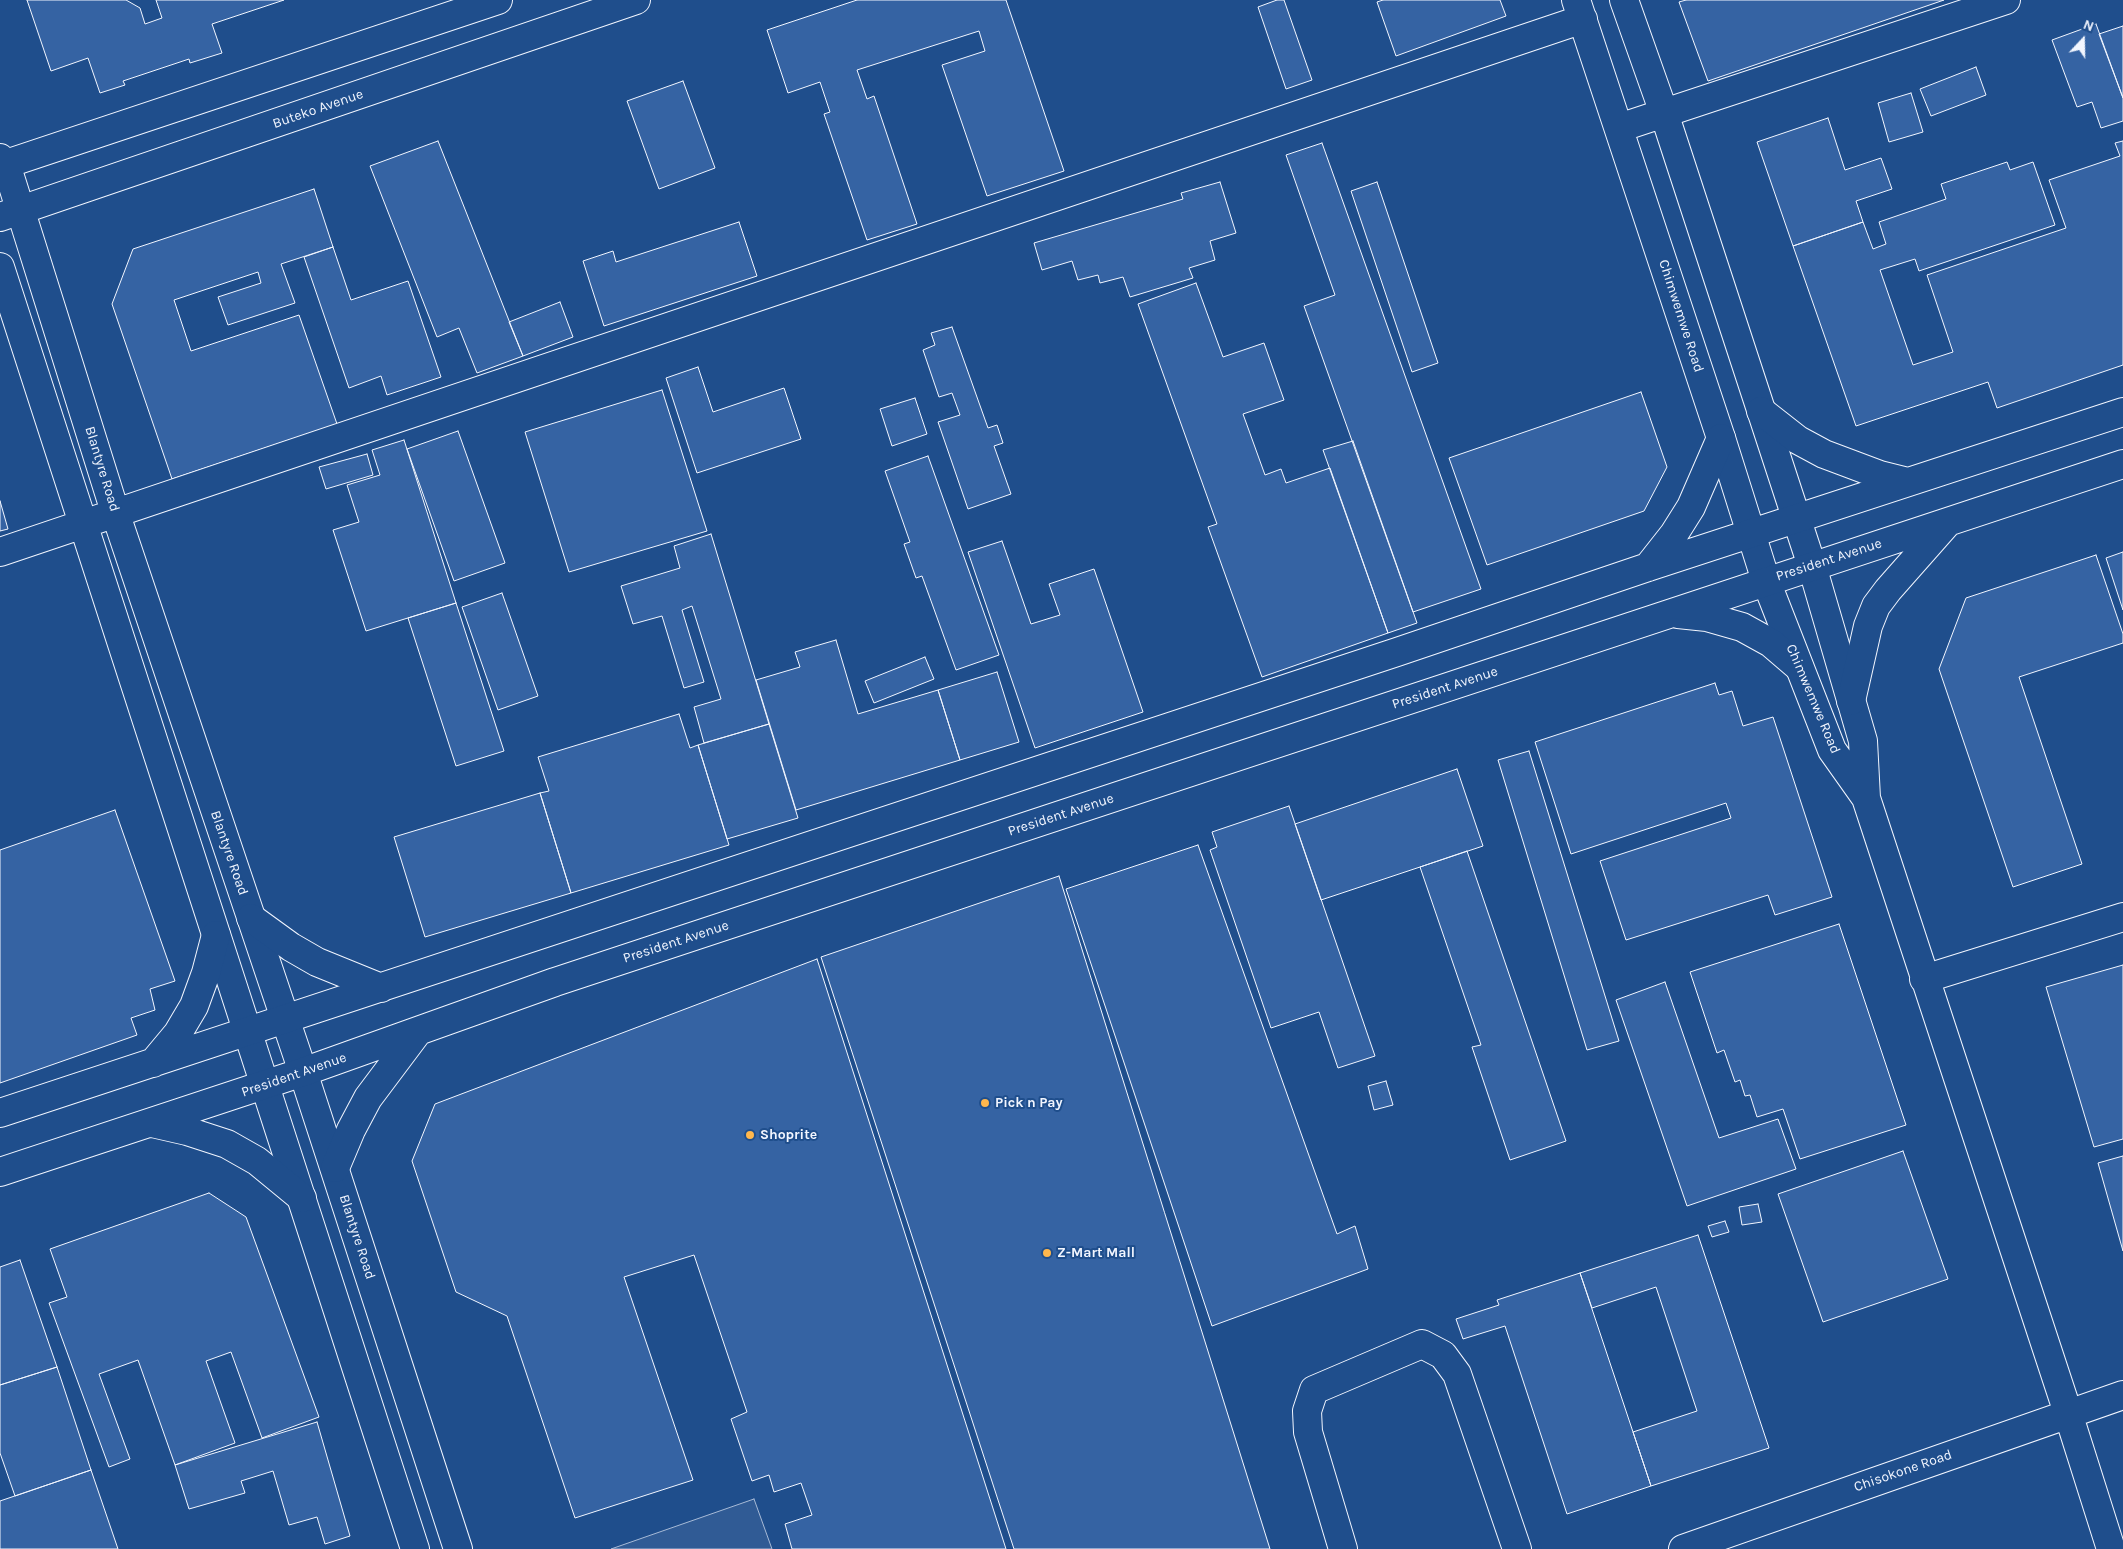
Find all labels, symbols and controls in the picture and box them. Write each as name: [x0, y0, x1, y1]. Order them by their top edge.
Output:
north arrow: [2058, 15, 2108, 65]
text: N: [2081, 16, 2096, 35]
street label: Buteko Avenue: [271, 86, 365, 132]
street label: Chimwemwe Road: [1655, 257, 1707, 375]
street label: Blantyre Road: [81, 424, 123, 514]
street label: President Avenue: [1774, 535, 1884, 585]
street label: Chimwemwe Road: [1782, 642, 1844, 756]
street label: President Avenue: [1390, 663, 1500, 713]
street label: President Avenue: [1006, 790, 1116, 840]
street label: Blantyre Road: [207, 808, 251, 898]
street label: President Avenue: [621, 917, 731, 967]
street label: President Avenue: [239, 1049, 349, 1101]
place label: Pick n Pay: [995, 1095, 1063, 1111]
marker: Pick n Pay: [979, 1097, 991, 1109]
place label: Shoprite: [760, 1127, 817, 1143]
marker: Shoprite: [744, 1129, 756, 1141]
street label: Blantyre Road: [335, 1192, 379, 1282]
place label: Z-Mart Mall: [1057, 1245, 1135, 1261]
marker: Z-Mart Mall: [1041, 1247, 1053, 1259]
street label: Chisokone Road: [1852, 1446, 1954, 1496]

